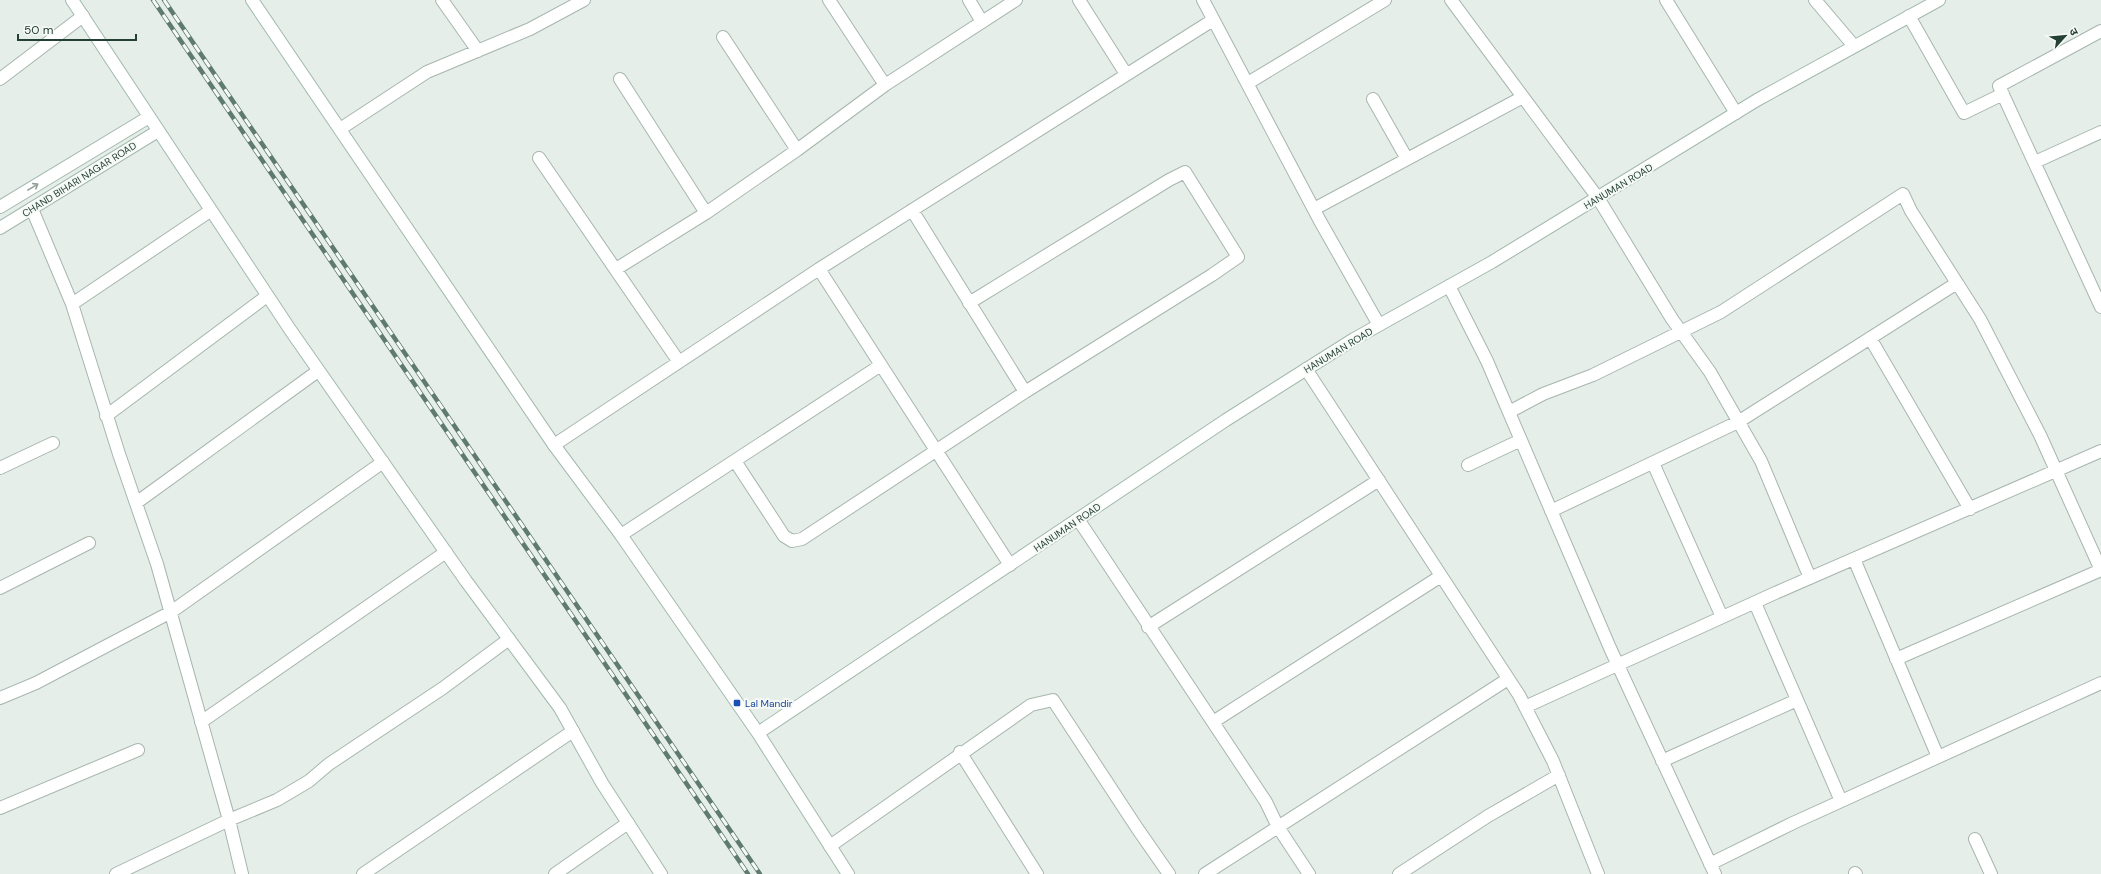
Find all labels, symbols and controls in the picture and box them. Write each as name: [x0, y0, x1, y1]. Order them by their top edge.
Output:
scale bar: [18, 16, 136, 42]
north arrow: [2045, 16, 2085, 56]
text: 50 m: [24, 22, 53, 38]
text: उ: [2066, 25, 2082, 38]
street label: CHAND BIHARI NAGAR ROAD: [20, 139, 139, 220]
street label: HANUMAN ROAD: [1581, 161, 1655, 212]
one-way arrow: [27, 182, 39, 190]
street label: HANUMAN ROAD: [1301, 325, 1375, 376]
street label: HANUMAN ROAD: [1031, 500, 1103, 555]
place label: Lal Mandir: [745, 697, 793, 710]
marker: Lal Mandir: [732, 698, 742, 708]

